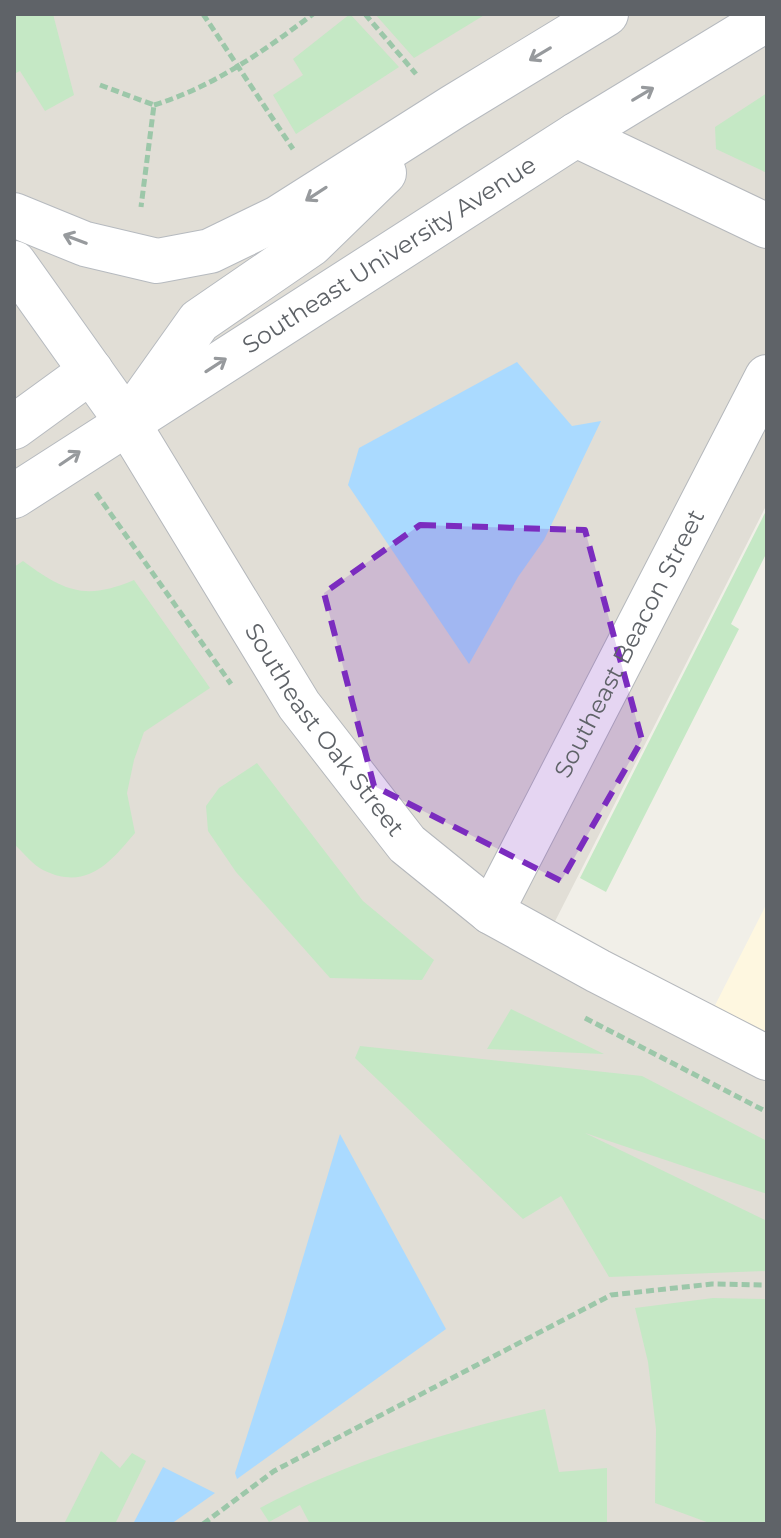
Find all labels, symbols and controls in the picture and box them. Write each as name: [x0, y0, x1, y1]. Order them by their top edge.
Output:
one-way arrow: [529, 47, 552, 63]
one-way arrow: [631, 86, 654, 102]
street label: Southeast University Avenue: [237, 150, 541, 360]
one-way arrow: [306, 186, 328, 203]
one-way arrow: [63, 231, 87, 245]
one-way arrow: [204, 356, 227, 372]
one-way arrow: [58, 450, 81, 466]
street label: Southeast Beacon Street: [548, 504, 710, 782]
street label: Southeast Oak Street: [239, 618, 411, 842]

